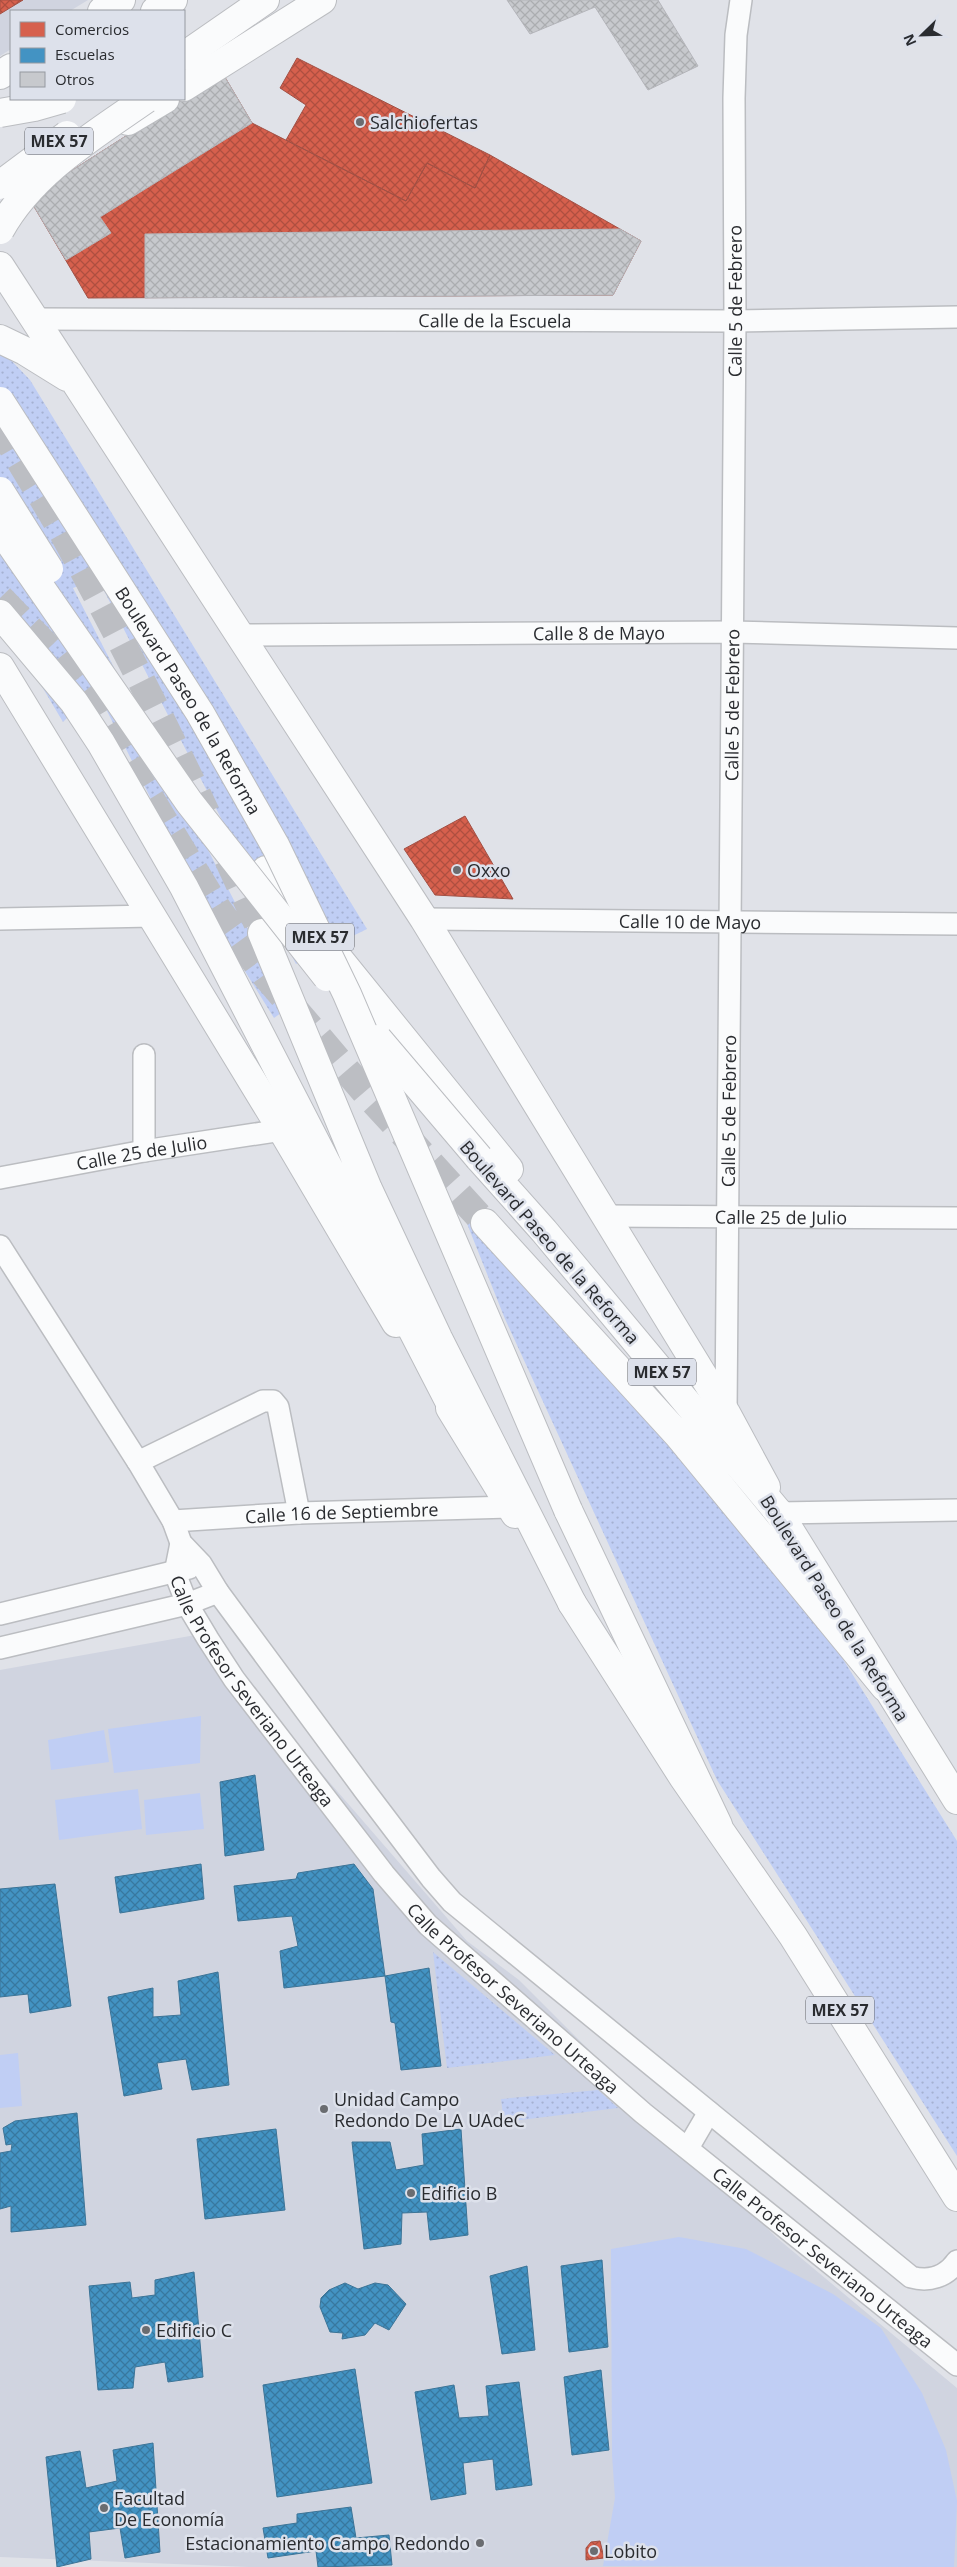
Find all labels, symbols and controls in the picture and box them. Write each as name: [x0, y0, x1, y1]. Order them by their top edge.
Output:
legend: [10, 10, 185, 100]
north arrow: [897, 10, 947, 60]
text: Comercios: [55, 19, 129, 39]
text: N: [899, 31, 921, 49]
text: Escuelas: [55, 44, 115, 64]
text: Otros: [55, 69, 94, 89]
place label: Salchiofertas: [370, 110, 478, 134]
marker: Salchiofertas: [354, 116, 366, 128]
road number: MEX 57: [25, 128, 93, 154]
street label: Calle 5 de Febrero: [723, 225, 747, 377]
street label: Calle de la Escuela: [418, 308, 572, 333]
street label: Boulevard Paseo de la Reforma: [110, 582, 267, 819]
street label: Calle 8 de Mayo: [533, 620, 665, 645]
street label: Calle 5 de Febrero: [719, 629, 744, 781]
place label: Oxxo: [467, 858, 511, 882]
marker: Oxxo: [451, 864, 463, 876]
street label: Calle 10 de Mayo: [619, 909, 761, 934]
road number: MEX 57: [286, 924, 354, 950]
street label: Calle 5 de Febrero: [716, 1035, 741, 1187]
street label: Calle 25 de Julio: [74, 1130, 209, 1175]
street label: Boulevard Paseo de la Reforma: [455, 1135, 645, 1349]
street label: Calle 25 de Julio: [715, 1205, 847, 1229]
road number: MEX 57: [628, 1358, 696, 1385]
street label: Boulevard Paseo de la Reforma: [755, 1490, 915, 1726]
street label: Calle 16 de Septiembre: [244, 1497, 439, 1528]
street label: Calle Profesor Severiano Urteaga: [165, 1572, 340, 1811]
street label: Calle Profesor Severiano Urteaga: [402, 1898, 624, 2099]
road number: MEX 57: [806, 1996, 874, 2024]
place label: Unidad Campo Redondo De LA UAdeC: [334, 2087, 525, 2132]
marker: Unidad Campo Redondo De LA UAdeC: [318, 2103, 330, 2115]
street label: Calle Profesor Severiano Urteaga: [708, 2162, 938, 2353]
place label: Edificio B: [421, 2181, 497, 2205]
marker: Edificio B: [405, 2187, 417, 2199]
place label: Edificio C: [156, 2318, 232, 2342]
marker: Edificio C: [140, 2324, 152, 2336]
place label: Facultad De Economía: [114, 2486, 224, 2531]
marker: Facultad De Economía: [98, 2502, 110, 2514]
place label: Estacionamiento Campo Redondo: [185, 2531, 470, 2555]
marker: Estacionamiento Campo Redondo: [474, 2537, 486, 2549]
place label: Lobito: [604, 2539, 657, 2563]
marker: Lobito: [588, 2545, 600, 2557]

